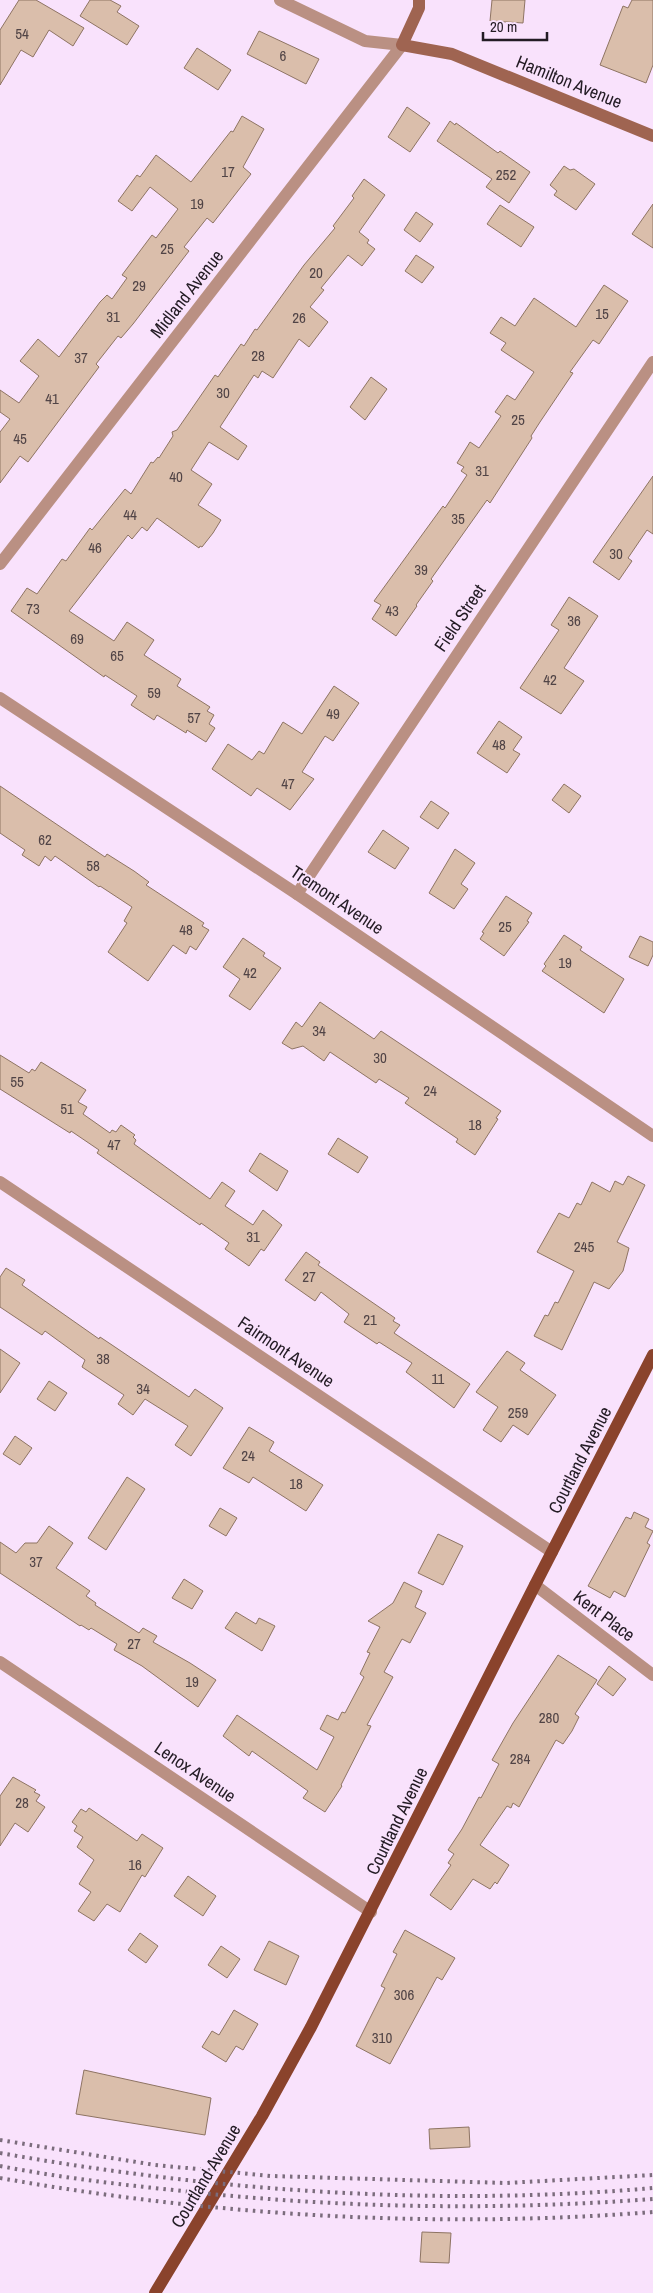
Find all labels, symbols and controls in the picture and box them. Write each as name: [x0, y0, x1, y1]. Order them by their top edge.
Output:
scale bar: [483, 10, 547, 42]
text: 20 m: [490, 16, 517, 37]
house number: 54: [15, 23, 29, 44]
house number: 6: [280, 45, 287, 66]
street label: Hamilton Avenue: [513, 49, 626, 114]
house number: 17: [221, 161, 235, 182]
house number: 252: [496, 164, 516, 185]
house number: 19: [190, 193, 204, 214]
house number: 25: [160, 238, 174, 259]
street label: Midland Avenue: [144, 244, 229, 343]
house number: 20: [309, 262, 323, 283]
house number: 29: [132, 275, 146, 296]
house number: 15: [595, 303, 609, 324]
house number: 31: [106, 306, 120, 327]
house number: 26: [292, 307, 306, 328]
house number: 28: [251, 345, 265, 366]
house number: 37: [74, 347, 88, 368]
house number: 30: [216, 382, 230, 403]
house number: 41: [45, 388, 59, 409]
house number: 25: [511, 409, 525, 430]
house number: 45: [13, 428, 27, 449]
house number: 31: [475, 460, 489, 481]
house number: 40: [169, 466, 183, 487]
house number: 44: [123, 504, 137, 525]
house number: 35: [451, 508, 465, 529]
house number: 46: [88, 537, 102, 558]
house number: 30: [609, 543, 623, 564]
house number: 39: [414, 559, 428, 580]
street label: Field Street: [428, 579, 491, 656]
house number: 73: [26, 598, 40, 619]
house number: 43: [385, 600, 399, 621]
house number: 36: [567, 610, 581, 631]
house number: 69: [70, 628, 84, 649]
house number: 65: [110, 645, 124, 666]
house number: 42: [543, 669, 557, 690]
house number: 59: [147, 682, 161, 703]
house number: 49: [326, 703, 340, 724]
house number: 57: [187, 707, 201, 728]
house number: 48: [492, 734, 506, 755]
house number: 47: [281, 773, 295, 794]
house number: 62: [38, 829, 52, 850]
house number: 58: [86, 855, 100, 876]
street label: Tremont Avenue: [286, 859, 389, 940]
house number: 25: [498, 916, 512, 937]
house number: 48: [179, 919, 193, 940]
house number: 19: [558, 952, 572, 973]
house number: 42: [243, 962, 257, 983]
house number: 34: [312, 1020, 326, 1041]
house number: 30: [373, 1047, 387, 1068]
house number: 55: [10, 1071, 24, 1092]
house number: 24: [423, 1080, 437, 1101]
house number: 51: [60, 1098, 74, 1119]
house number: 18: [468, 1114, 482, 1135]
house number: 47: [107, 1134, 121, 1155]
house number: 31: [246, 1226, 260, 1247]
house number: 245: [574, 1236, 594, 1257]
house number: 27: [302, 1266, 316, 1287]
house number: 21: [363, 1309, 377, 1330]
street label: Fairmont Avenue: [233, 1310, 339, 1393]
house number: 38: [96, 1348, 110, 1369]
house number: 11: [432, 1368, 445, 1389]
house number: 34: [136, 1378, 150, 1399]
house number: 259: [508, 1402, 528, 1423]
street label: Courtland Avenue: [542, 1402, 617, 1518]
house number: 24: [241, 1445, 255, 1466]
house number: 18: [289, 1473, 303, 1494]
house number: 37: [29, 1551, 43, 1572]
street label: Kent Place: [568, 1584, 640, 1647]
house number: 27: [127, 1633, 141, 1654]
house number: 19: [185, 1671, 199, 1692]
house number: 280: [539, 1707, 559, 1728]
street label: Lenox Avenue: [150, 1735, 241, 1808]
house number: 284: [510, 1748, 530, 1769]
street label: Courtland Avenue: [360, 1763, 433, 1879]
house number: 28: [15, 1792, 29, 1813]
house number: 16: [128, 1854, 142, 1875]
house number: 306: [394, 1984, 414, 2005]
house number: 310: [372, 2027, 392, 2048]
street label: Courtland Avenue: [165, 2119, 246, 2232]

